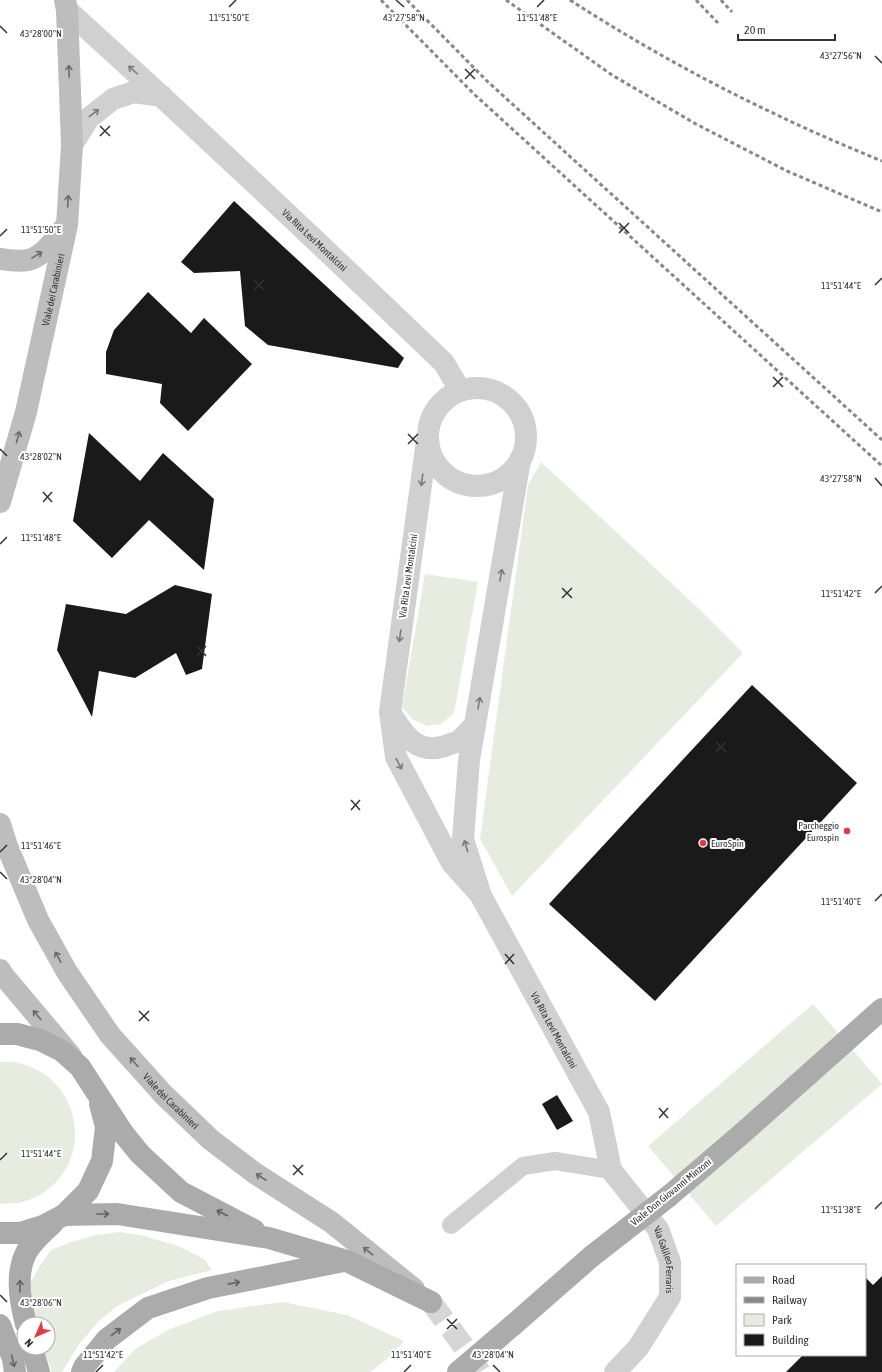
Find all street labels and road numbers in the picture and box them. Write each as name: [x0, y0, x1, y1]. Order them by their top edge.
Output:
street label: Via Rita Levi Montalcini: [280, 207, 350, 273]
street label: Viale dei Carabinieri: [40, 252, 66, 327]
street label: Via Rita Levi Montalcini: [397, 533, 419, 619]
street label: Via Rita Levi Montalcini: [529, 990, 579, 1070]
street label: Viale dei Carabinieri: [141, 1071, 201, 1131]
street label: Viale Don Giovanni Minzoni: [629, 1156, 713, 1228]
street label: Via Galileo Ferraris: [652, 1224, 676, 1294]

